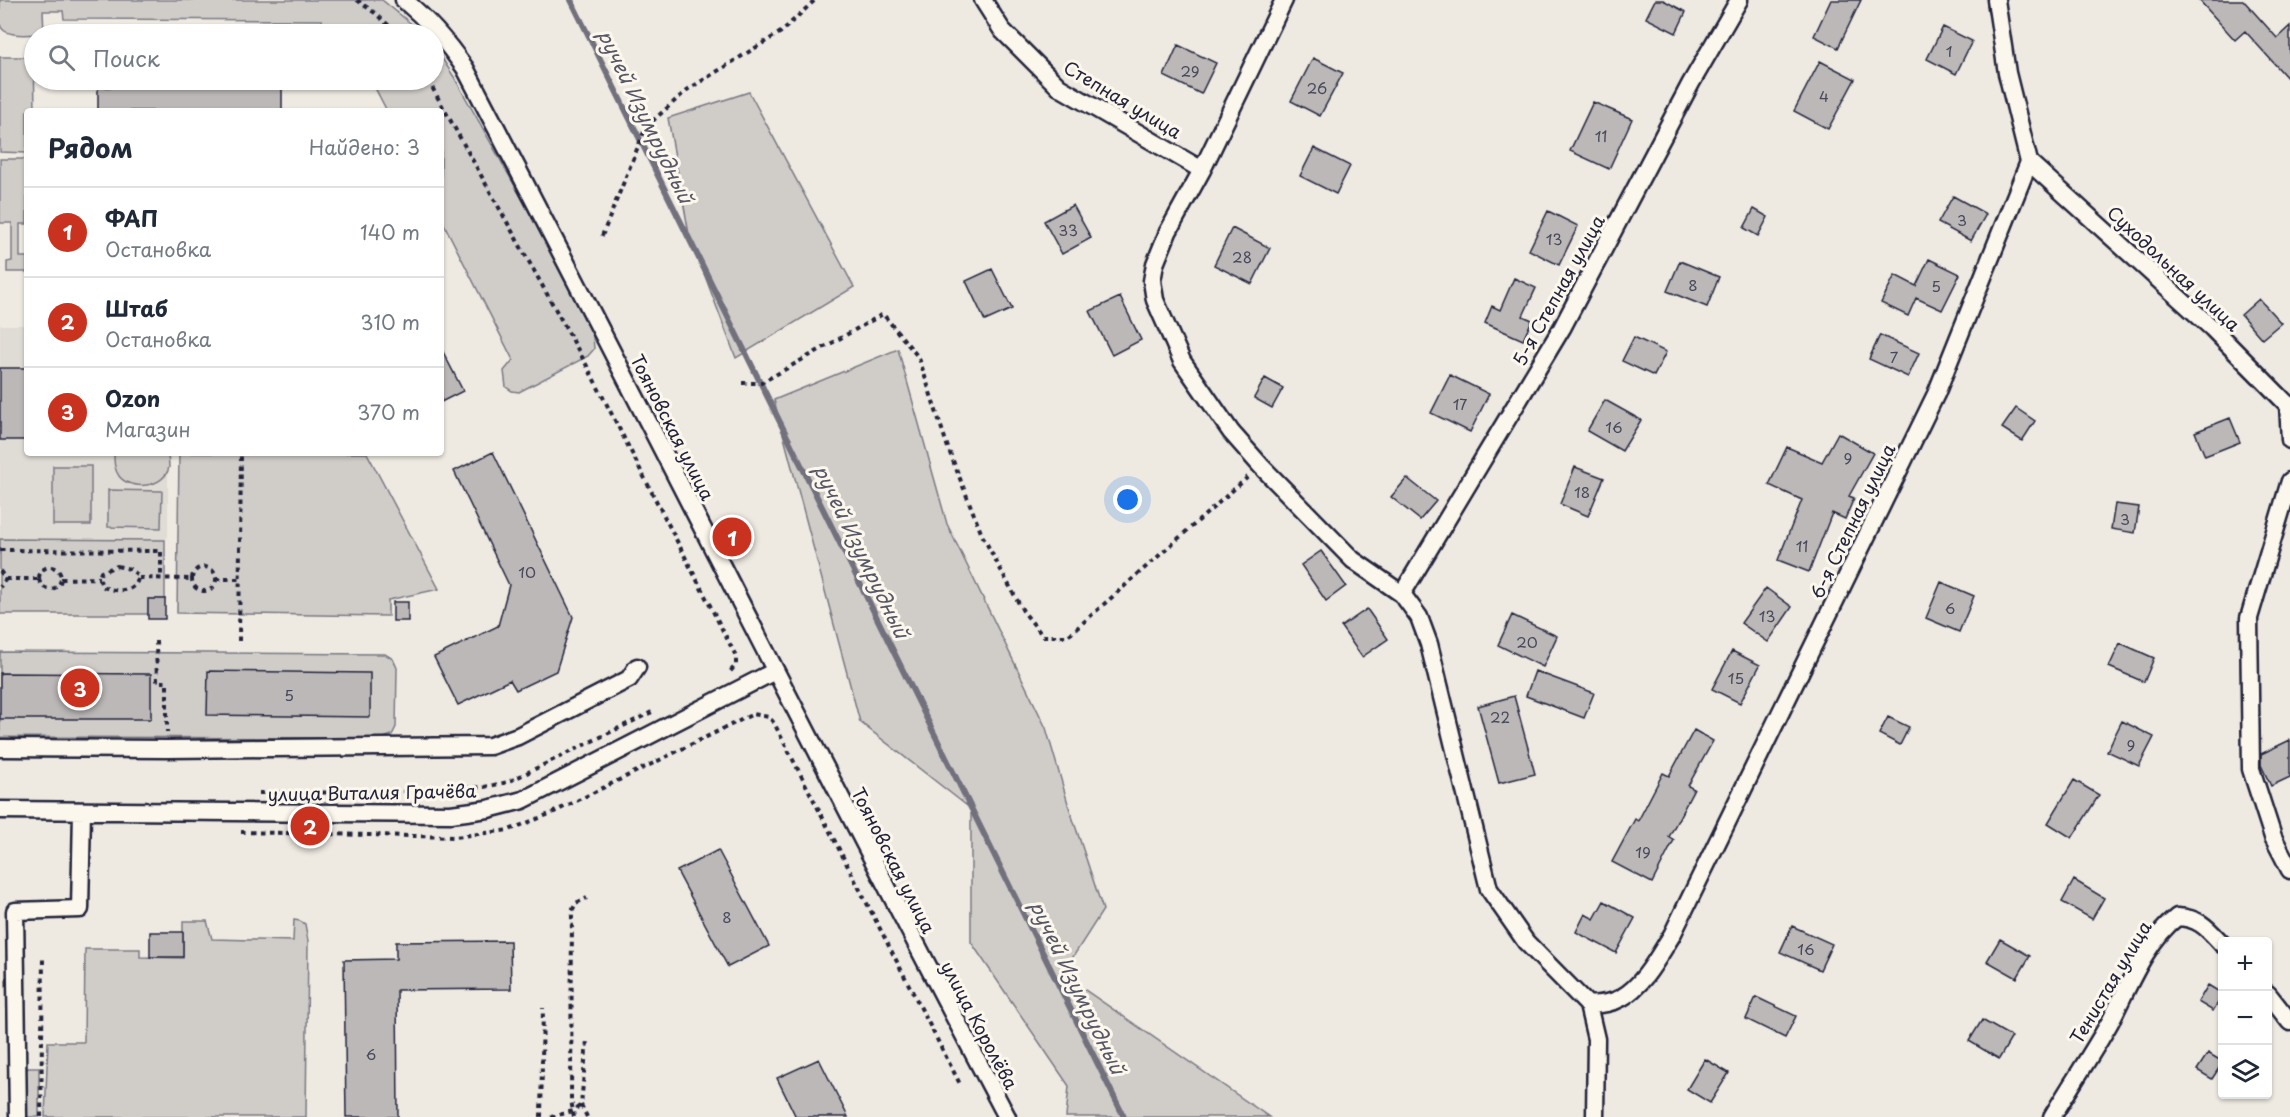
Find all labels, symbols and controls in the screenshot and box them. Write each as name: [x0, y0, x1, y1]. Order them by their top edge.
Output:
search box: [24, 24, 444, 90]
water label: ручей Изумрудный: [591, 24, 702, 210]
house number: 1: [1946, 39, 1952, 62]
icon: search: [45, 41, 78, 74]
text: Поиск: [93, 41, 160, 74]
street label: Степная улица: [1059, 53, 1188, 145]
house number: 29: [1180, 59, 1200, 82]
house number: 26: [1307, 76, 1327, 99]
house number: 4: [1819, 84, 1829, 107]
house number: 11: [1595, 124, 1607, 147]
text: Рядом: [48, 128, 133, 167]
text: Найдено: 3: [309, 132, 420, 162]
street label: Суходольная улица: [2101, 199, 2247, 337]
text: ФАП: [105, 201, 158, 234]
house number: 3: [1957, 208, 1967, 231]
street label: 5-я Степная улица: [1505, 209, 1611, 370]
text: 1: [63, 217, 72, 247]
text: 140 m: [360, 217, 420, 247]
house number: 33: [1058, 218, 1078, 241]
house number: 13: [1546, 227, 1562, 250]
text: Остановка: [105, 234, 211, 264]
house number: 28: [1232, 245, 1252, 268]
house number: 8: [1688, 273, 1698, 296]
house number: 5: [1931, 274, 1941, 297]
text: Штаб: [105, 291, 168, 324]
text: 2: [60, 307, 75, 337]
text: 310 m: [360, 307, 420, 337]
text: Остановка: [105, 324, 211, 354]
house number: 7: [1890, 345, 1899, 368]
street label: Тояновская улица: [624, 349, 722, 505]
text: Ozon: [105, 381, 160, 414]
house number: 17: [1453, 392, 1467, 415]
text: 3: [61, 397, 74, 427]
text: 370 m: [357, 397, 420, 427]
text: Магазин: [105, 414, 191, 444]
house number: 16: [1605, 415, 1623, 438]
street label: 6-я Степная улица: [1803, 438, 1902, 603]
house number: 9: [1844, 446, 1852, 469]
water label: ручей Изумрудный: [807, 459, 918, 645]
house number: 18: [1574, 480, 1590, 503]
your location: [1113, 485, 1142, 514]
house number: 3: [2120, 507, 2130, 530]
pin: 1: [712, 514, 752, 560]
house number: 11: [1796, 534, 1808, 557]
house number: 10: [518, 560, 536, 583]
house number: 6: [1945, 596, 1955, 619]
house number: 13: [1759, 604, 1775, 627]
house number: 20: [1516, 630, 1538, 653]
pin: 3: [60, 666, 100, 710]
house number: 15: [1728, 666, 1744, 689]
house number: 5: [284, 683, 294, 706]
house number: 22: [1490, 705, 1510, 728]
house number: 9: [2127, 733, 2135, 756]
street label: улица Виталия Грачёва: [267, 777, 477, 807]
street label: Тояновская улица: [845, 782, 943, 938]
pin: 2: [290, 804, 330, 848]
house number: 19: [1635, 840, 1651, 863]
water label: ручей Изумрудный: [1023, 895, 1134, 1081]
house number: 8: [722, 905, 732, 928]
street label: Тенистая улица: [2063, 915, 2158, 1049]
house number: 16: [1797, 937, 1815, 960]
map controls: [2218, 937, 2272, 1099]
button: +: [2218, 937, 2272, 991]
street label: улица Королёва: [935, 956, 1026, 1095]
button: −: [2218, 991, 2272, 1045]
house number: 6: [366, 1042, 376, 1065]
button: layers: [2218, 1045, 2272, 1099]

